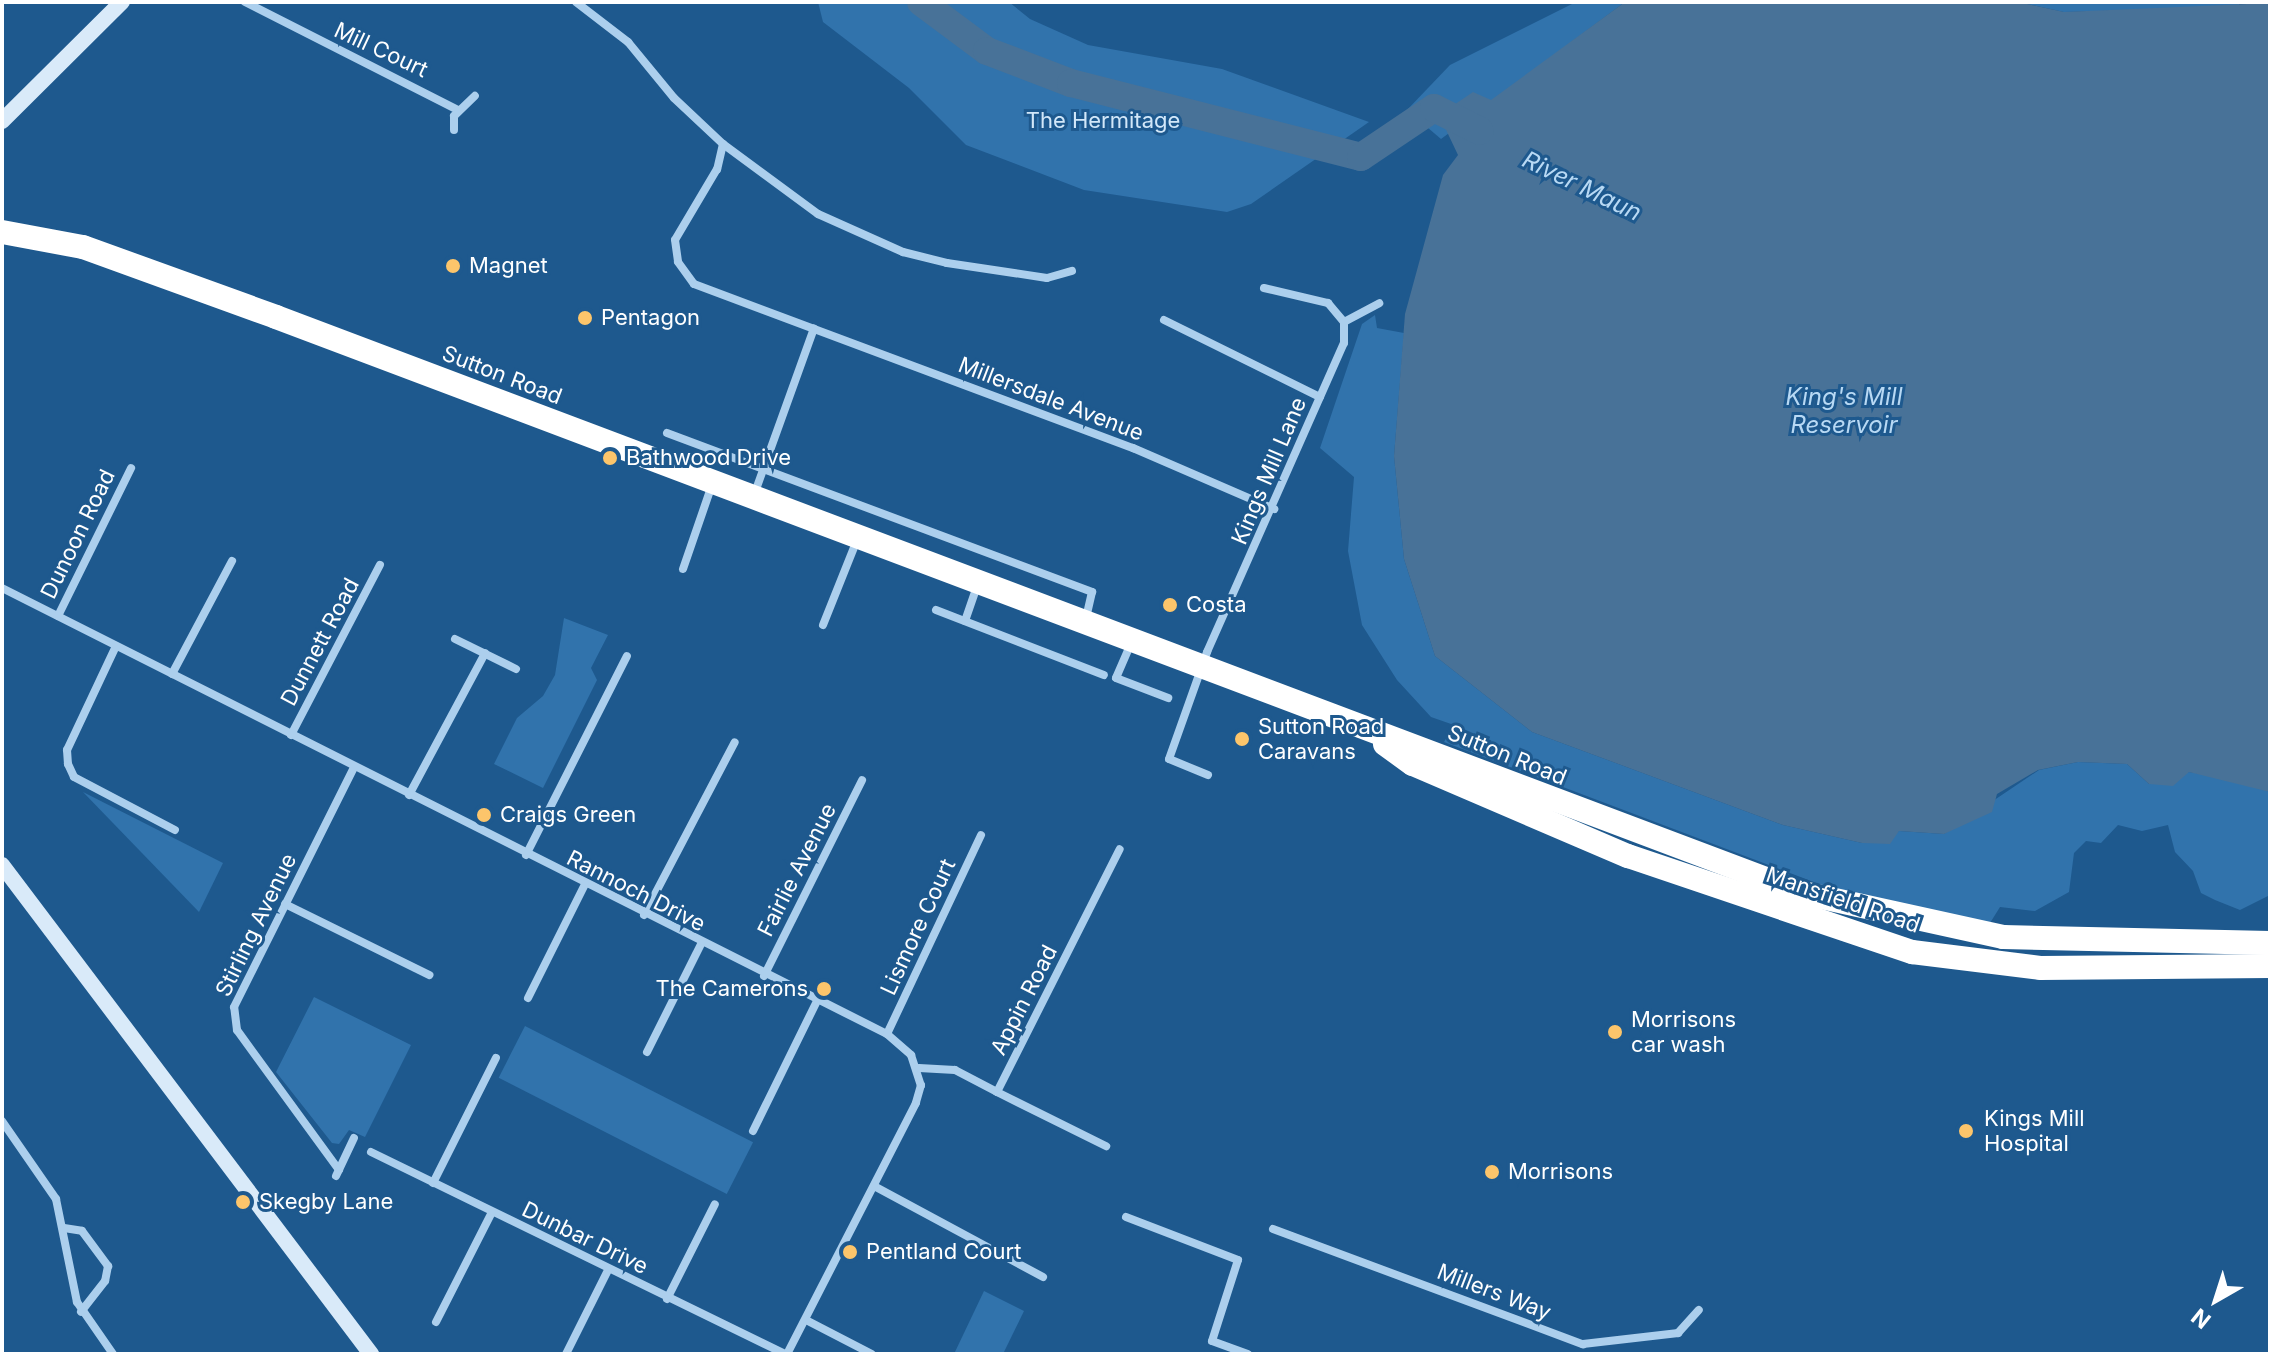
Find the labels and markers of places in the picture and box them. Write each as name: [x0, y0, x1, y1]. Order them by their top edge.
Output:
place label: Magnet: [469, 253, 548, 279]
marker: Magnet: [444, 257, 462, 275]
place label: Pentagon: [601, 305, 700, 331]
marker: Pentagon: [576, 309, 594, 327]
place label: Bathwood Drive: [626, 445, 791, 471]
marker: Bathwood Drive: [601, 449, 619, 467]
place label: Costa: [1186, 592, 1247, 618]
marker: Costa: [1161, 596, 1179, 614]
place label: Sutton Road Caravans: [1258, 713, 1384, 764]
marker: Sutton Road Caravans: [1233, 730, 1251, 748]
place label: Craigs Green: [500, 802, 636, 828]
marker: Craigs Green: [475, 806, 493, 824]
place label: The Camerons: [656, 976, 808, 1002]
marker: The Camerons: [815, 980, 833, 998]
place label: Morrisons car wash: [1631, 1006, 1736, 1058]
marker: Morrisons car wash: [1606, 1023, 1624, 1041]
place label: Kings Mill Hospital: [1984, 1105, 2085, 1156]
marker: Kings Mill Hospital: [1955, 1120, 1977, 1142]
place label: Morrisons: [1508, 1159, 1613, 1185]
marker: Morrisons: [1483, 1163, 1501, 1181]
place label: Skegby Lane: [259, 1189, 393, 1215]
marker: Skegby Lane: [234, 1193, 252, 1211]
place label: Pentland Court: [866, 1239, 1021, 1265]
marker: Pentland Court: [841, 1243, 859, 1261]

